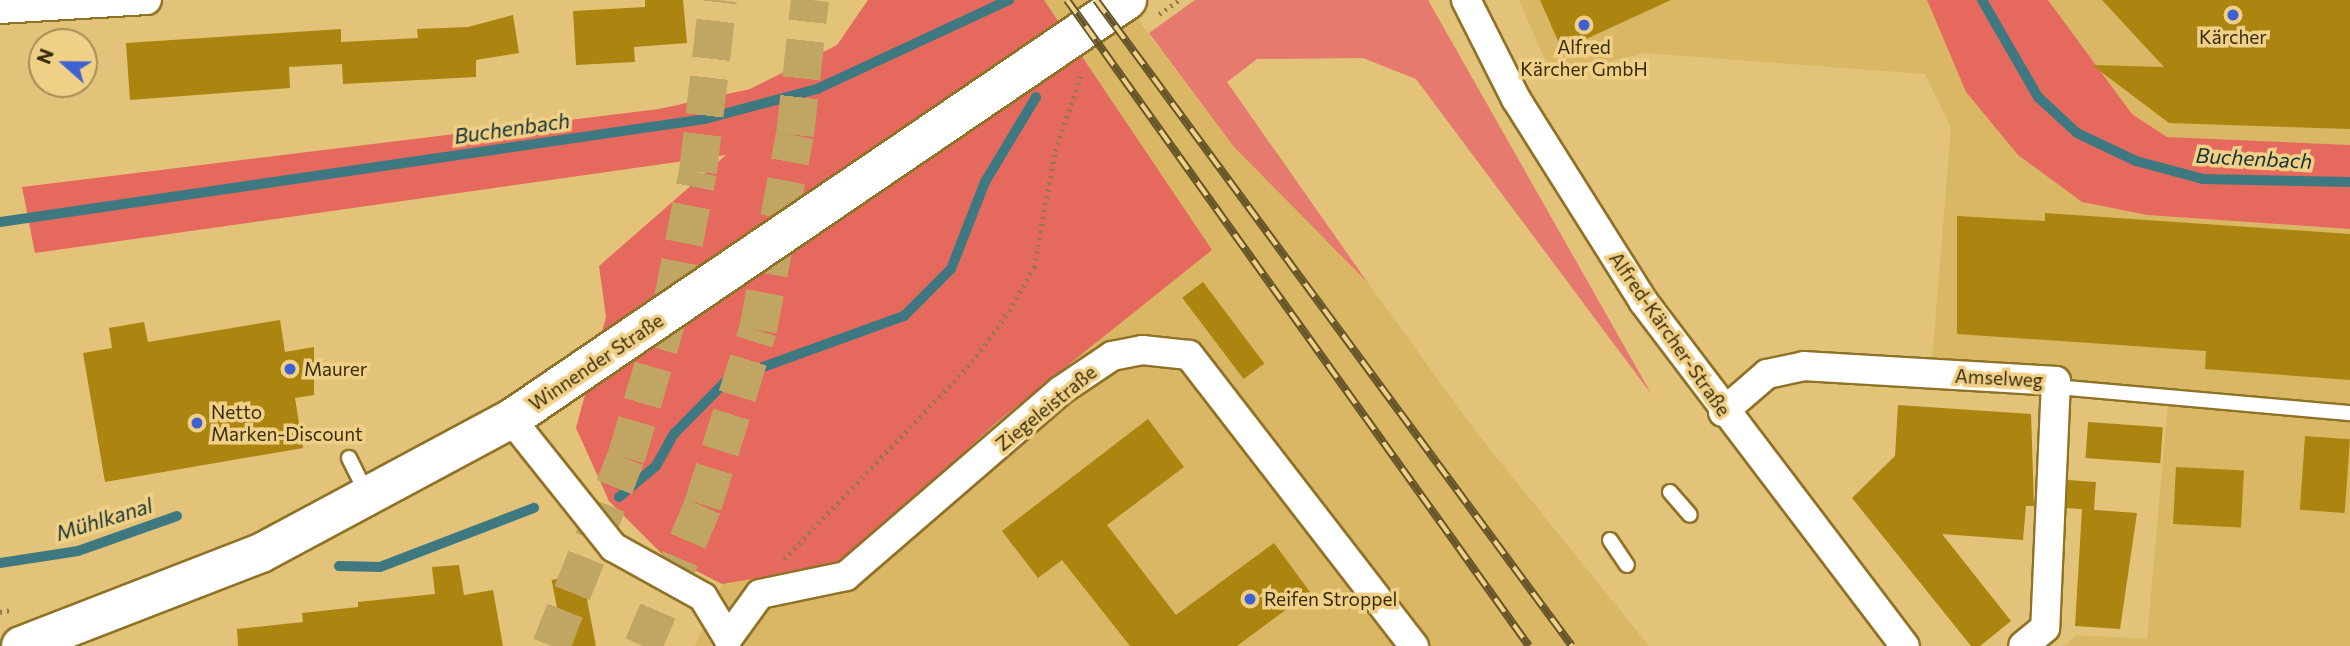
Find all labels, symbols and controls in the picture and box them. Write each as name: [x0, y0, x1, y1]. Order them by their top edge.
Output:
marker: Kärcher: [2225, 7, 2241, 23]
marker: Alfred Kärcher GmbH: [1576, 17, 1592, 33]
place label: Kärcher: [2199, 26, 2267, 48]
north arrow: [28, 28, 98, 98]
place label: Alfred Kärcher GmbH: [1520, 36, 1648, 80]
text: N: [32, 45, 58, 67]
water label: Buchenbach: [452, 107, 572, 149]
water label: Buchenbach: [2195, 142, 2313, 174]
street label: Alfred-Kärcher-Straße: [1605, 248, 1735, 420]
street label: Winnender Straße: [525, 309, 667, 415]
place label: Maurer: [304, 358, 367, 380]
marker: Maurer: [282, 361, 298, 377]
street label: Ziegeleistraße: [991, 361, 1101, 455]
street label: Amselweg: [1954, 364, 2044, 392]
place label: Netto Marken-Discount: [211, 401, 363, 445]
marker: Netto Marken-Discount: [189, 415, 205, 431]
water label: Mühlkanal: [53, 492, 155, 546]
place label: Reifen Stroppel: [1264, 588, 1397, 610]
marker: Reifen Stroppel: [1242, 591, 1258, 607]

